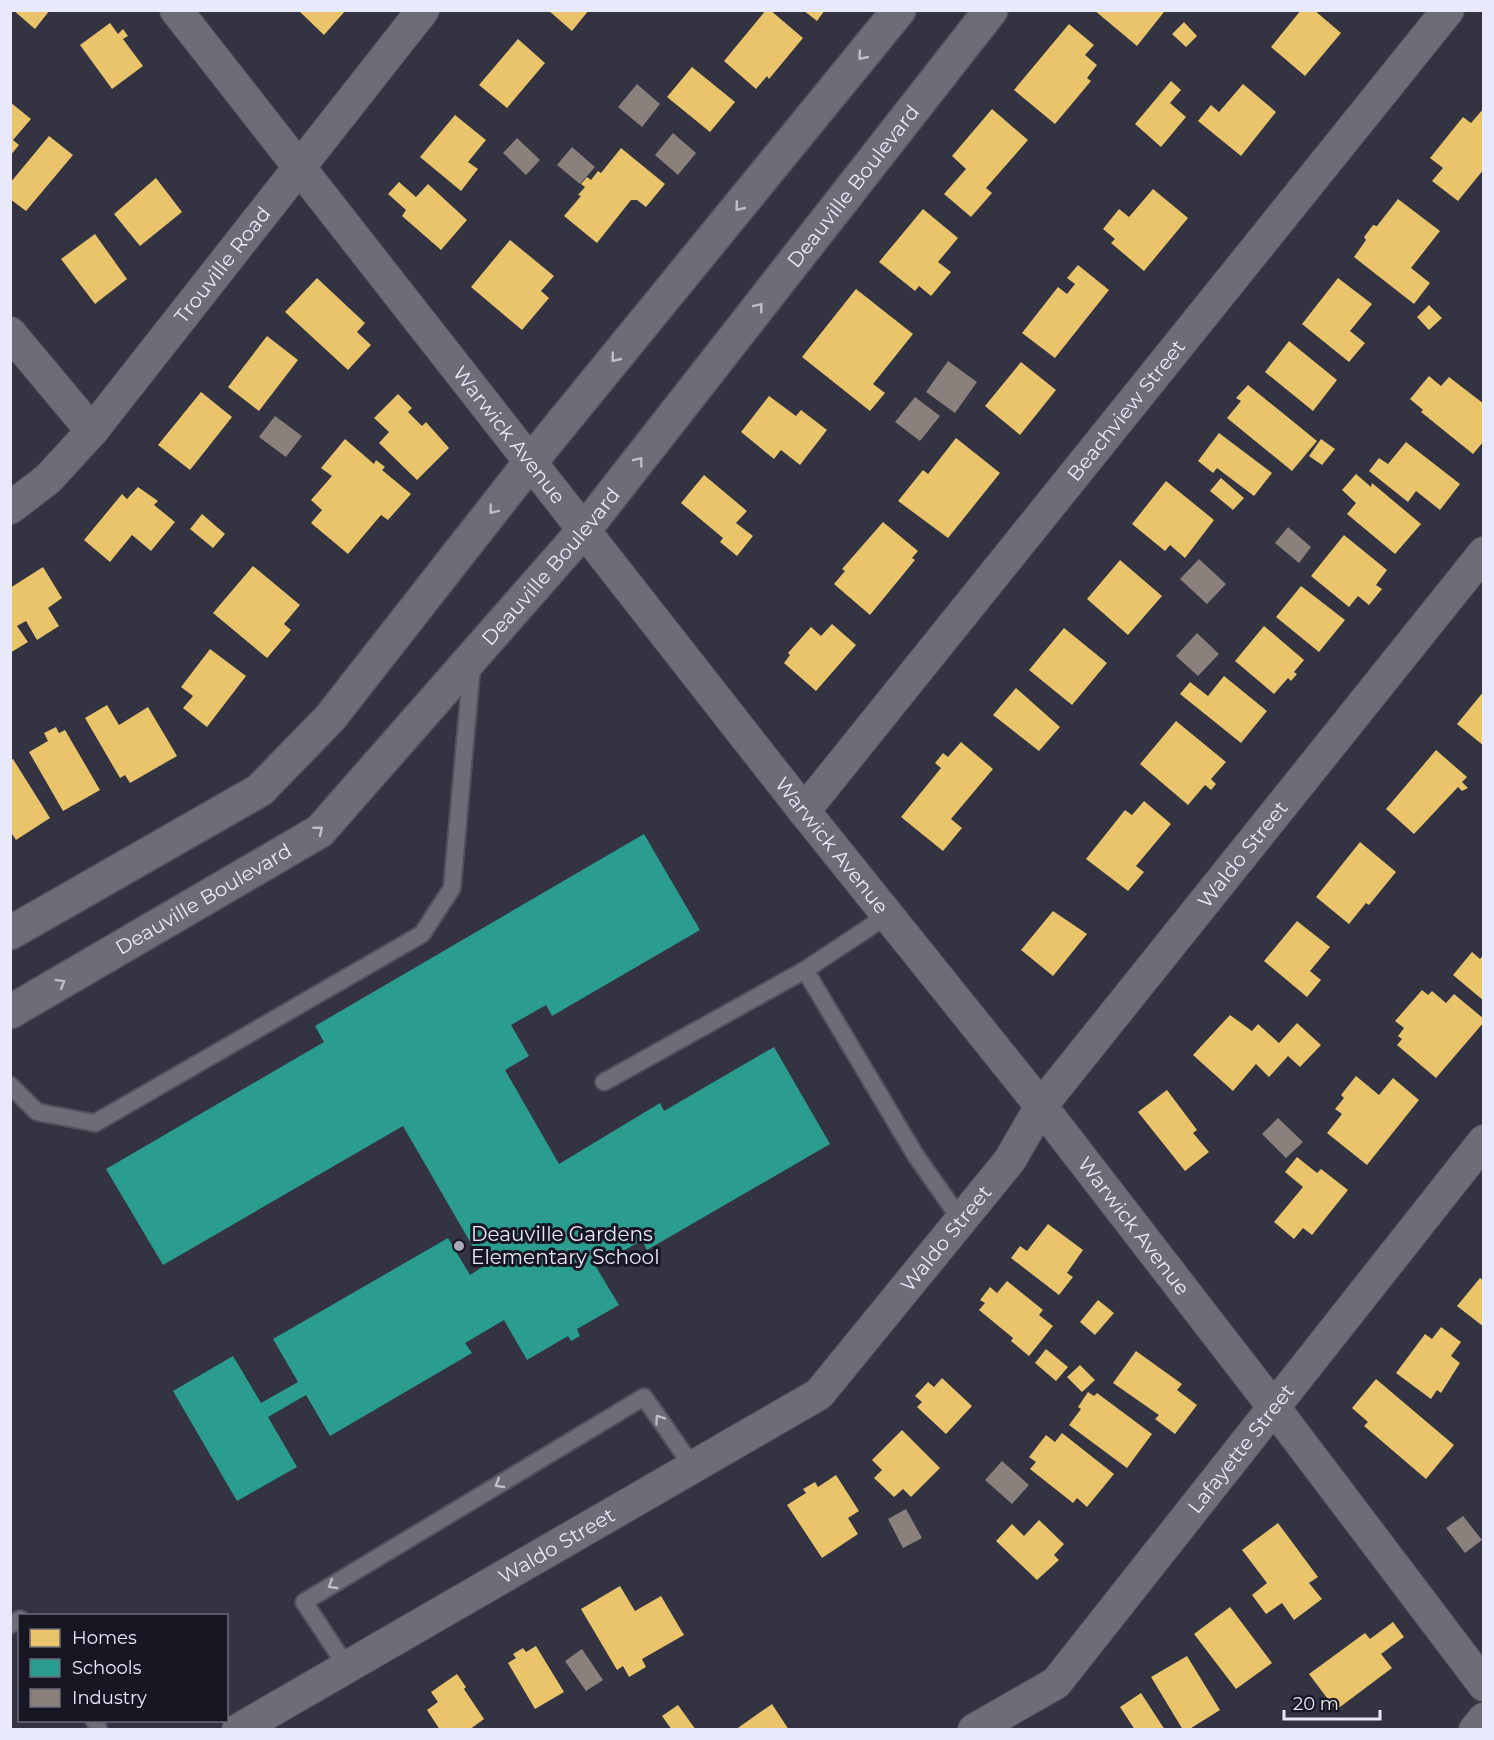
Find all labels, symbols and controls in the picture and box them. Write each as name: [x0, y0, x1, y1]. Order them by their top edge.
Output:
one-way arrow: [858, 49, 869, 60]
street label: Deauville Boulevard: [782, 100, 924, 272]
one-way arrow: [735, 200, 746, 211]
street label: Trouville Road: [169, 202, 276, 328]
one-way arrow: [752, 303, 763, 314]
street label: Beachview Street: [1062, 335, 1190, 486]
one-way arrow: [612, 351, 623, 362]
street label: Warwick Avenue: [448, 361, 570, 509]
one-way arrow: [632, 457, 643, 468]
street label: Deauville Boulevard: [477, 483, 625, 650]
one-way arrow: [490, 503, 501, 514]
street label: Warwick Avenue: [770, 772, 894, 918]
street label: Waldo Street: [1193, 796, 1293, 913]
one-way arrow: [312, 826, 323, 837]
street label: Deauville Boulevard: [111, 838, 296, 960]
one-way arrow: [55, 979, 65, 990]
street label: Warwick Avenue: [1073, 1152, 1195, 1300]
street label: Waldo Street: [896, 1180, 996, 1296]
place label: Deauville Gardens Elementary School: [471, 1222, 660, 1269]
marker: Deauville Gardens Elementary School: [452, 1239, 466, 1253]
street label: Lafayette Street: [1183, 1379, 1299, 1518]
one-way arrow: [655, 1415, 666, 1426]
one-way arrow: [495, 1477, 505, 1489]
street label: Waldo Street: [494, 1503, 619, 1589]
one-way arrow: [328, 1578, 338, 1589]
legend: [18, 1614, 228, 1722]
text: Homes: [72, 1627, 137, 1649]
text: Schools: [72, 1657, 142, 1679]
scale bar: [1284, 1683, 1380, 1721]
text: Industry: [72, 1687, 147, 1709]
text: 20 m: [1293, 1693, 1339, 1715]

